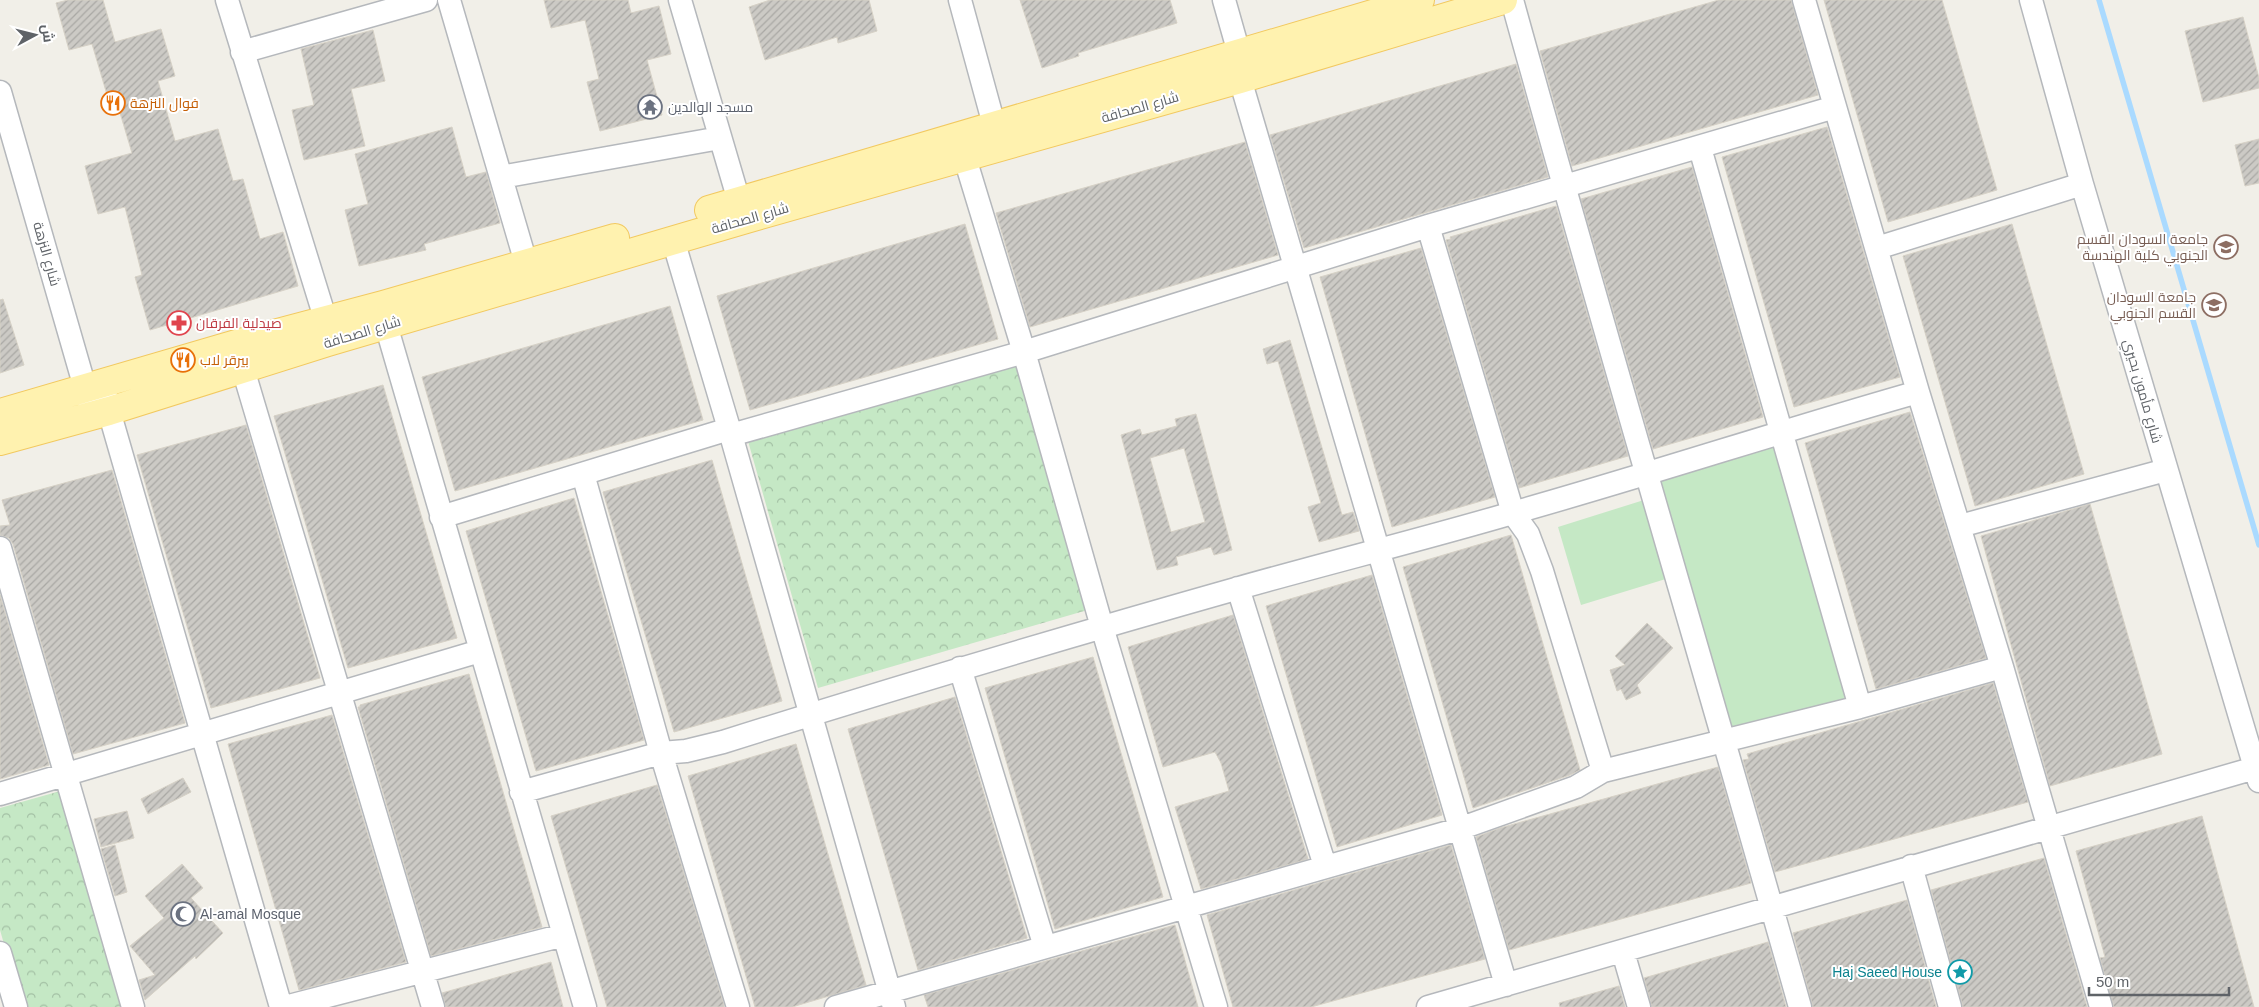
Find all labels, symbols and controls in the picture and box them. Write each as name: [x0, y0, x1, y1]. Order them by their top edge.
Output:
north arrow: [10, 10, 60, 60]
text: ش: [38, 24, 57, 43]
street label: شارع الصحافة: [1099, 88, 1181, 127]
restaurant icon: فوال النزهة: [100, 90, 126, 116]
temple icon: مسجد الوالدين: [637, 94, 663, 120]
place label: فوال النزهة: [130, 95, 199, 112]
place label: مسجد الوالدين: [668, 99, 753, 115]
street label: شارع الصحافة: [709, 199, 791, 238]
street label: شارع النزهة: [29, 220, 64, 288]
place label: جامعة السودان القسم الجنوبي كلية الهندسة: [2077, 231, 2208, 267]
school or university icon: جامعة السودان القسم الجنوبي كلية الهندسة: [2213, 234, 2239, 260]
place label: جامعة السودان القسم الجنوبي: [2107, 289, 2196, 325]
school or university icon: جامعة السودان القسم الجنوبي: [2201, 292, 2227, 318]
pharmacy icon: صيدلية الفرقان: [166, 310, 192, 336]
street label: شارع الصحافة: [322, 313, 403, 352]
place label: صيدلية الفرقان: [196, 315, 282, 331]
street label: شارع مأمون بحيري: [2117, 337, 2166, 446]
restaurant icon: بيرقر لاب: [170, 347, 196, 373]
place label: بيرقر لاب: [200, 352, 249, 368]
mosque icon: Al-amal Mosque: [170, 901, 196, 927]
place label: Al-amal Mosque: [200, 906, 301, 922]
place icon: Haj Saeed House: [1947, 959, 1973, 985]
place label: Haj Saeed House: [1832, 964, 1942, 980]
scale bar: [2089, 964, 2229, 996]
text: 50 m: [2096, 973, 2129, 990]

